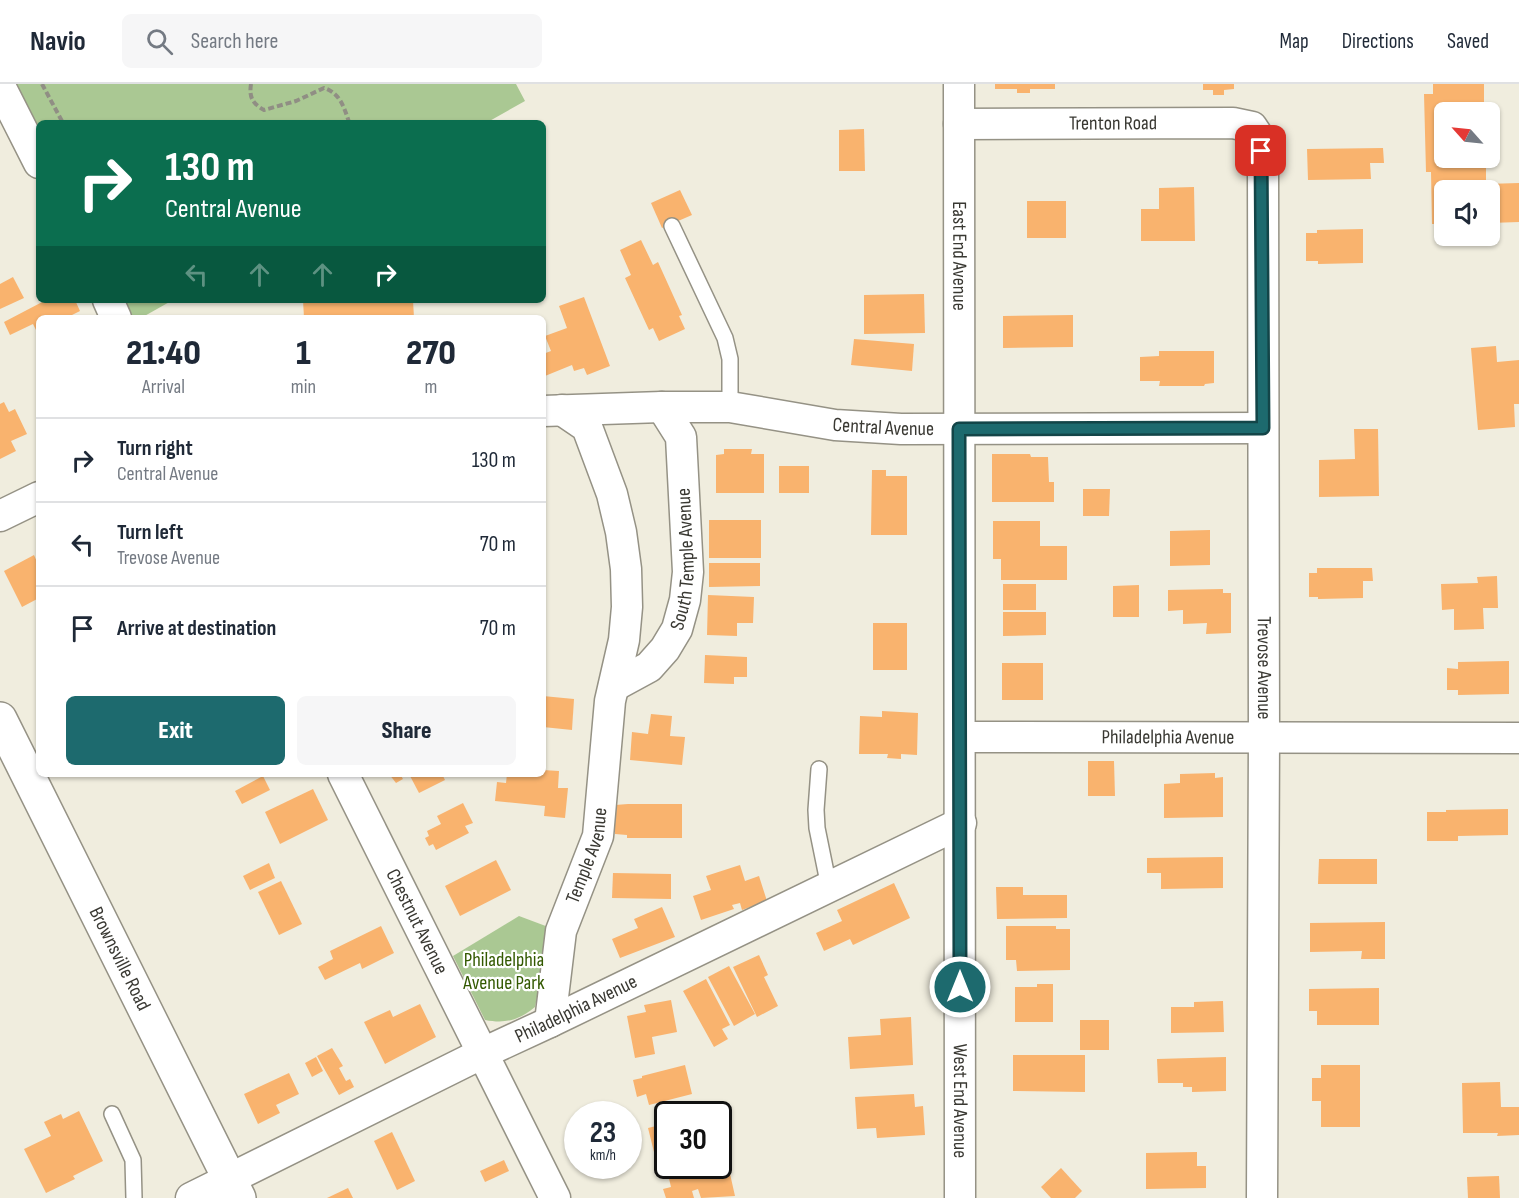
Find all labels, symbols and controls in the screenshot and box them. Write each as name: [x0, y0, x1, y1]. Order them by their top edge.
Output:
search box: [122, 14, 542, 68]
text: Navio: [30, 25, 86, 58]
icon: search: [143, 25, 176, 58]
text: Search here: [191, 28, 278, 55]
text: Map: [1279, 29, 1309, 54]
text: Directions: [1342, 29, 1414, 54]
text: Saved: [1447, 29, 1489, 54]
north arrow: [1434, 102, 1500, 168]
map controls: [1434, 102, 1500, 246]
street label: Trenton Road: [1069, 111, 1157, 136]
pin: [1235, 125, 1286, 176]
icon: arrive: [1244, 134, 1277, 167]
text: 130 m: [165, 142, 255, 193]
icon: right: [66, 144, 144, 222]
button: sound: [1434, 180, 1500, 246]
text: Central Avenue: [165, 193, 302, 225]
street label: East End Avenue: [947, 201, 971, 311]
icon: left: [180, 258, 213, 291]
icon: ahead: [243, 258, 276, 291]
icon: ahead: [306, 258, 339, 291]
icon: right: [369, 258, 402, 291]
text: 21:40: [126, 332, 201, 375]
text: 1: [296, 332, 311, 375]
text: 270: [406, 332, 456, 375]
text: Arrival: [142, 375, 185, 399]
text: min: [291, 375, 316, 399]
text: m: [425, 375, 437, 399]
street label: Central Avenue: [832, 413, 934, 441]
text: Turn right: [117, 435, 193, 462]
icon: right: [66, 444, 99, 477]
text: 130 m: [472, 447, 516, 474]
text: Central Avenue: [117, 462, 218, 486]
street label: South Temple Avenue: [665, 487, 700, 633]
text: Turn left: [117, 519, 183, 546]
icon: left: [66, 528, 99, 561]
text: 70 m: [480, 531, 516, 558]
text: Trevose Avenue: [117, 546, 220, 570]
icon: arrive: [66, 612, 99, 645]
text: Arrive at destination: [117, 615, 276, 642]
text: 70 m: [480, 615, 516, 642]
street label: Trevose Avenue: [1252, 616, 1276, 720]
button: Exit: [66, 696, 285, 765]
button: Share: [297, 696, 516, 765]
street label: Philadelphia Avenue: [1102, 725, 1234, 749]
street label: Temple Avenue: [561, 807, 612, 907]
street label: Chestnut Avenue: [380, 865, 453, 978]
street label: Brownsville Road: [84, 903, 156, 1015]
park label: Philadelphia Avenue Park: [462, 948, 545, 995]
position arrow: [928, 955, 992, 1019]
street label: Philadelphia Avenue: [511, 970, 641, 1049]
street label: West End Avenue: [948, 1044, 972, 1158]
speed limit sign: 30: [654, 1101, 732, 1179]
text: 23: [590, 1115, 616, 1151]
text: km/h: [590, 1146, 616, 1165]

